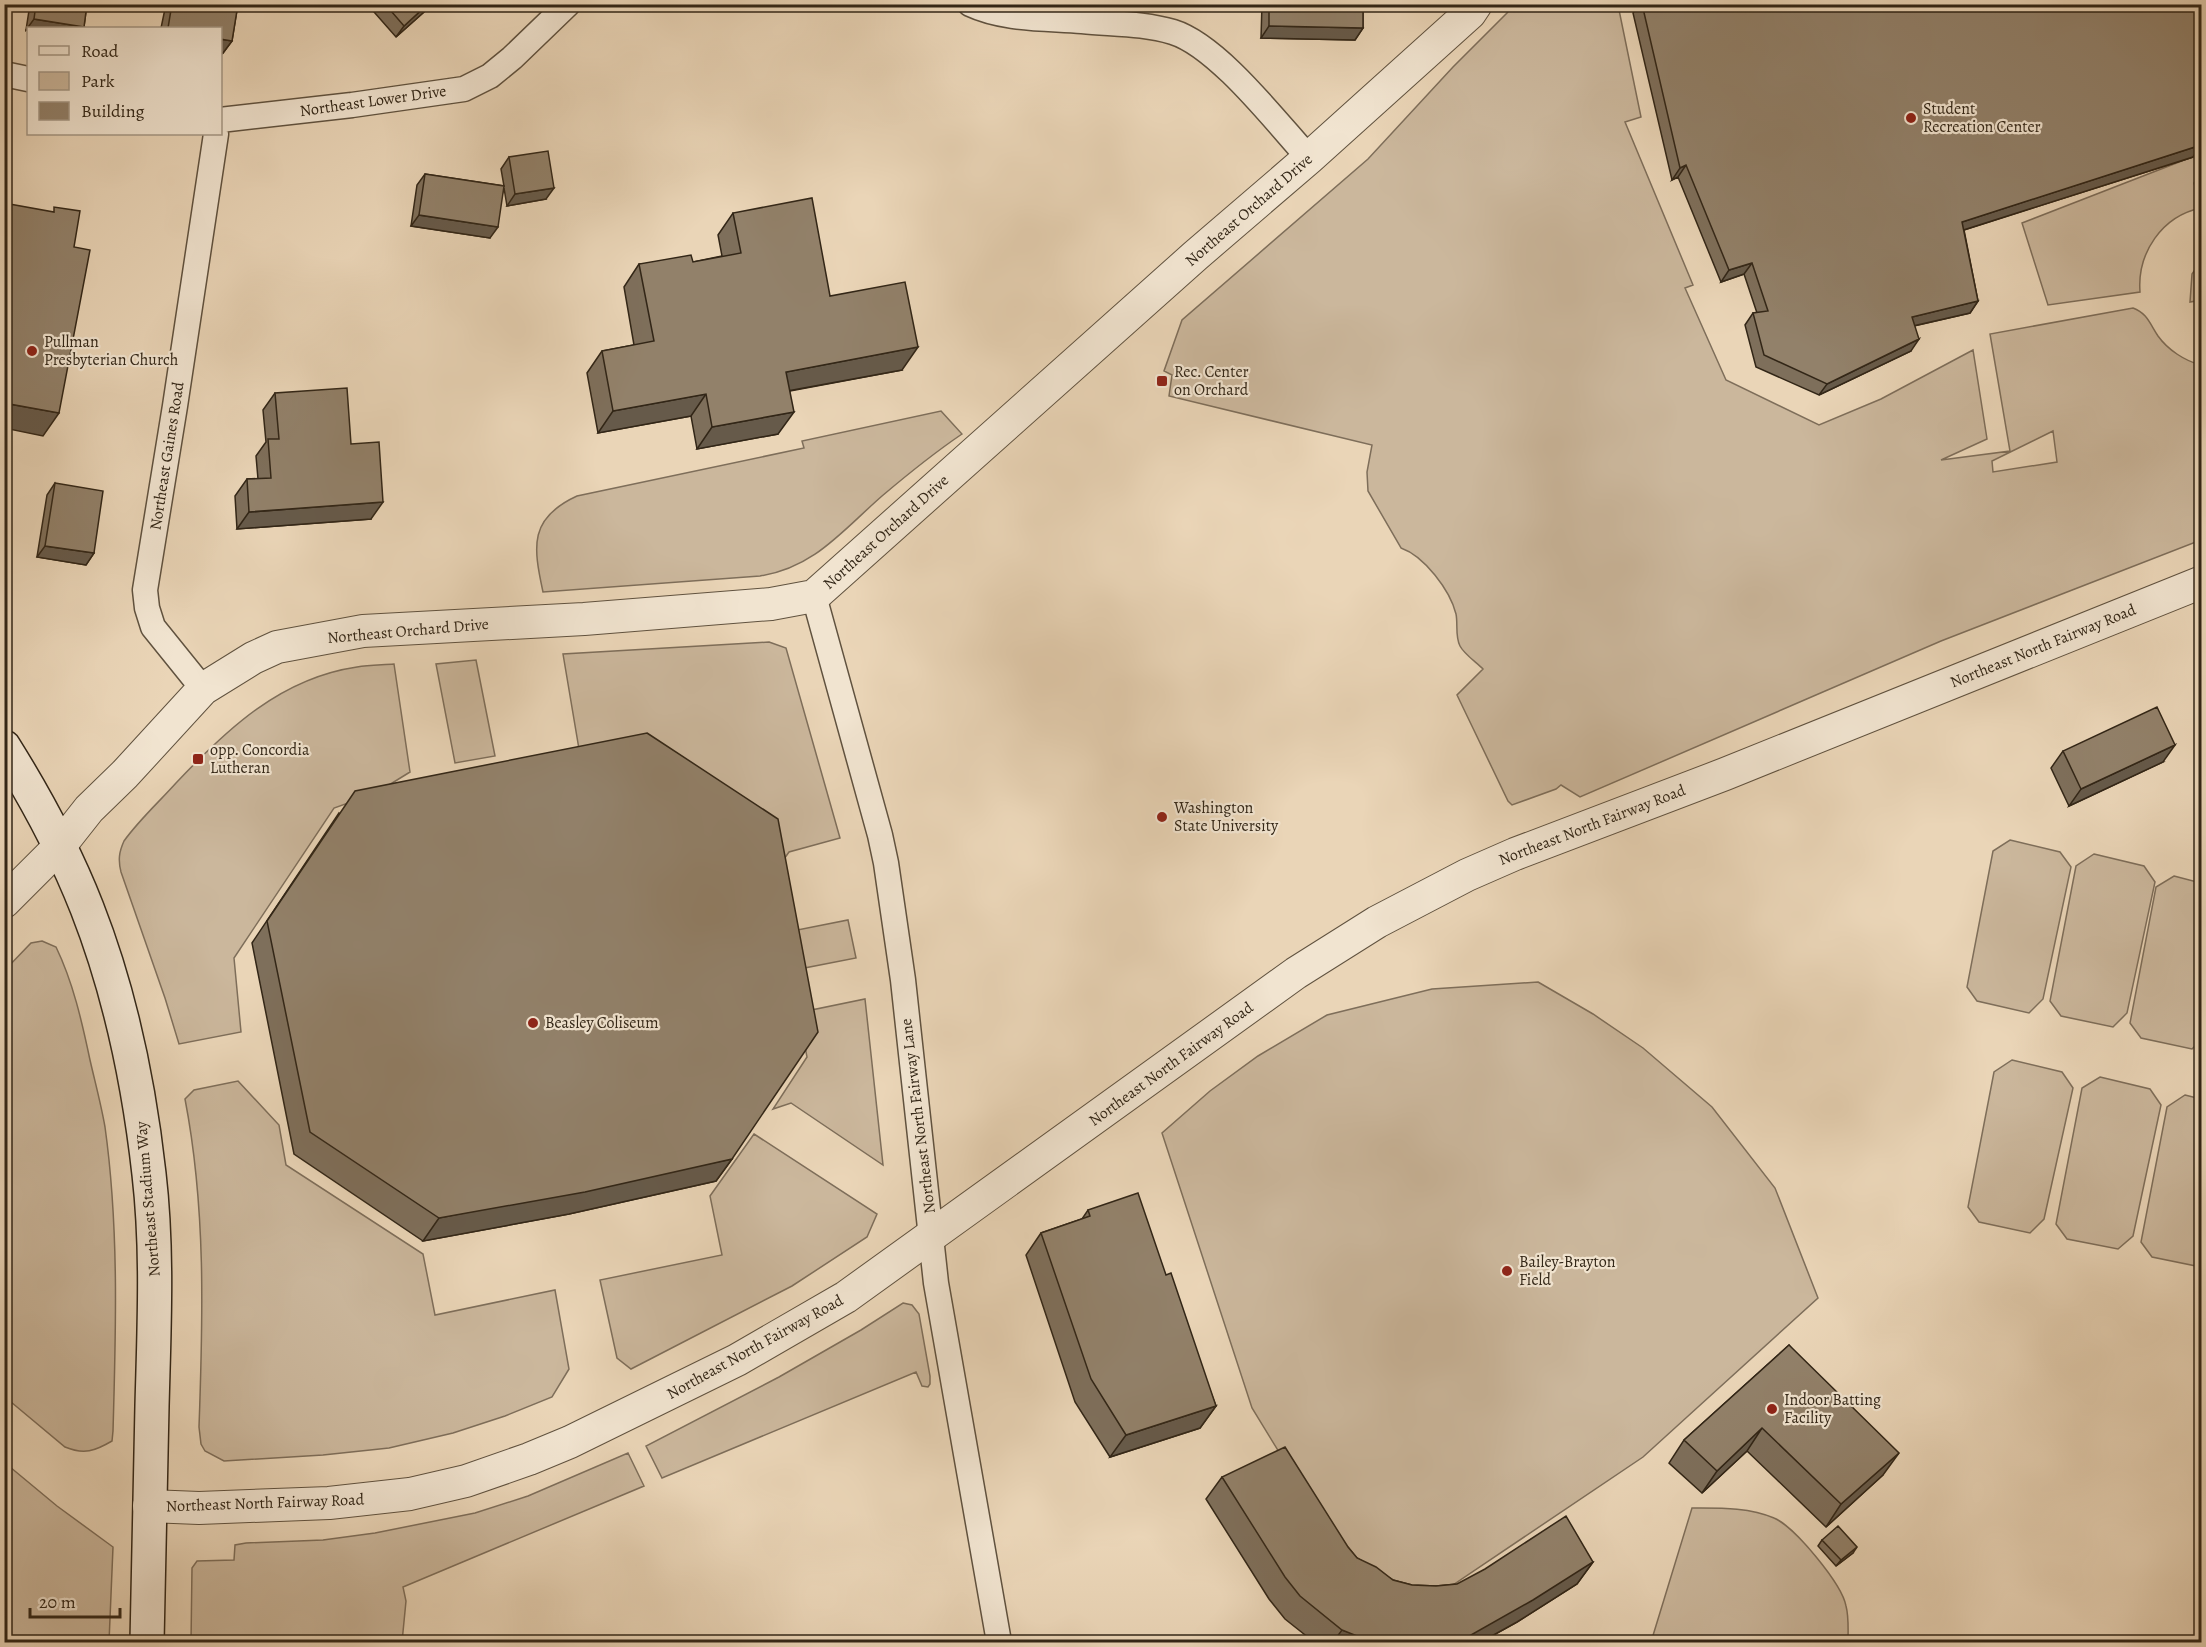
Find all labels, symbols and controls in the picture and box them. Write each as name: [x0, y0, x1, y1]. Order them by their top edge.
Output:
legend: [27, 27, 222, 135]
text: Road: [81, 39, 119, 63]
text: Park: [81, 69, 115, 93]
street label: Northeast Lower Drive: [298, 80, 448, 122]
place label: Student Recreation Center: [1923, 98, 2041, 138]
text: Building: [81, 99, 145, 123]
marker: Student Recreation Center: [1904, 111, 1918, 125]
street label: Northeast Orchard Drive: [1181, 149, 1317, 271]
place label: Pullman Presbyterian Church: [44, 331, 179, 371]
marker: Pullman Presbyterian Church: [25, 344, 39, 358]
place label: Rec. Center on Orchard: [1174, 361, 1249, 401]
marker: Rec. Center on Orchard: [1155, 374, 1169, 388]
street label: Northeast Gaines Road: [144, 380, 190, 532]
street label: Northeast Orchard Drive: [818, 470, 954, 594]
street label: Northeast North Fairway Road: [1947, 598, 2140, 693]
street label: Northeast Orchard Drive: [326, 613, 490, 649]
place label: opp. Concordia Lutheran: [210, 739, 310, 779]
marker: opp. Concordia Lutheran: [191, 752, 205, 766]
street label: Northeast North Fairway Road: [1495, 779, 1689, 871]
place label: Washington State University: [1173, 797, 1279, 837]
marker: Washington State University: [1155, 810, 1169, 824]
street label: Northeast North Fairway Road: [1084, 997, 1258, 1131]
place label: Beasley Coliseum: [545, 1012, 658, 1034]
marker: Beasley Coliseum: [526, 1016, 540, 1030]
street label: Northeast North Fairway Lane: [895, 1017, 941, 1215]
street label: Northeast Stadium Way: [130, 1119, 166, 1278]
place label: Bailey-Brayton Field: [1519, 1251, 1616, 1291]
marker: Bailey-Brayton Field: [1500, 1264, 1514, 1278]
street label: Northeast North Fairway Road: [663, 1289, 847, 1405]
place label: Indoor Batting Facility: [1784, 1389, 1881, 1429]
marker: Indoor Batting Facility: [1765, 1402, 1779, 1416]
street label: Northeast North Fairway Road: [165, 1489, 365, 1517]
scale bar: [30, 1581, 120, 1619]
text: 20 m: [39, 1590, 76, 1614]

